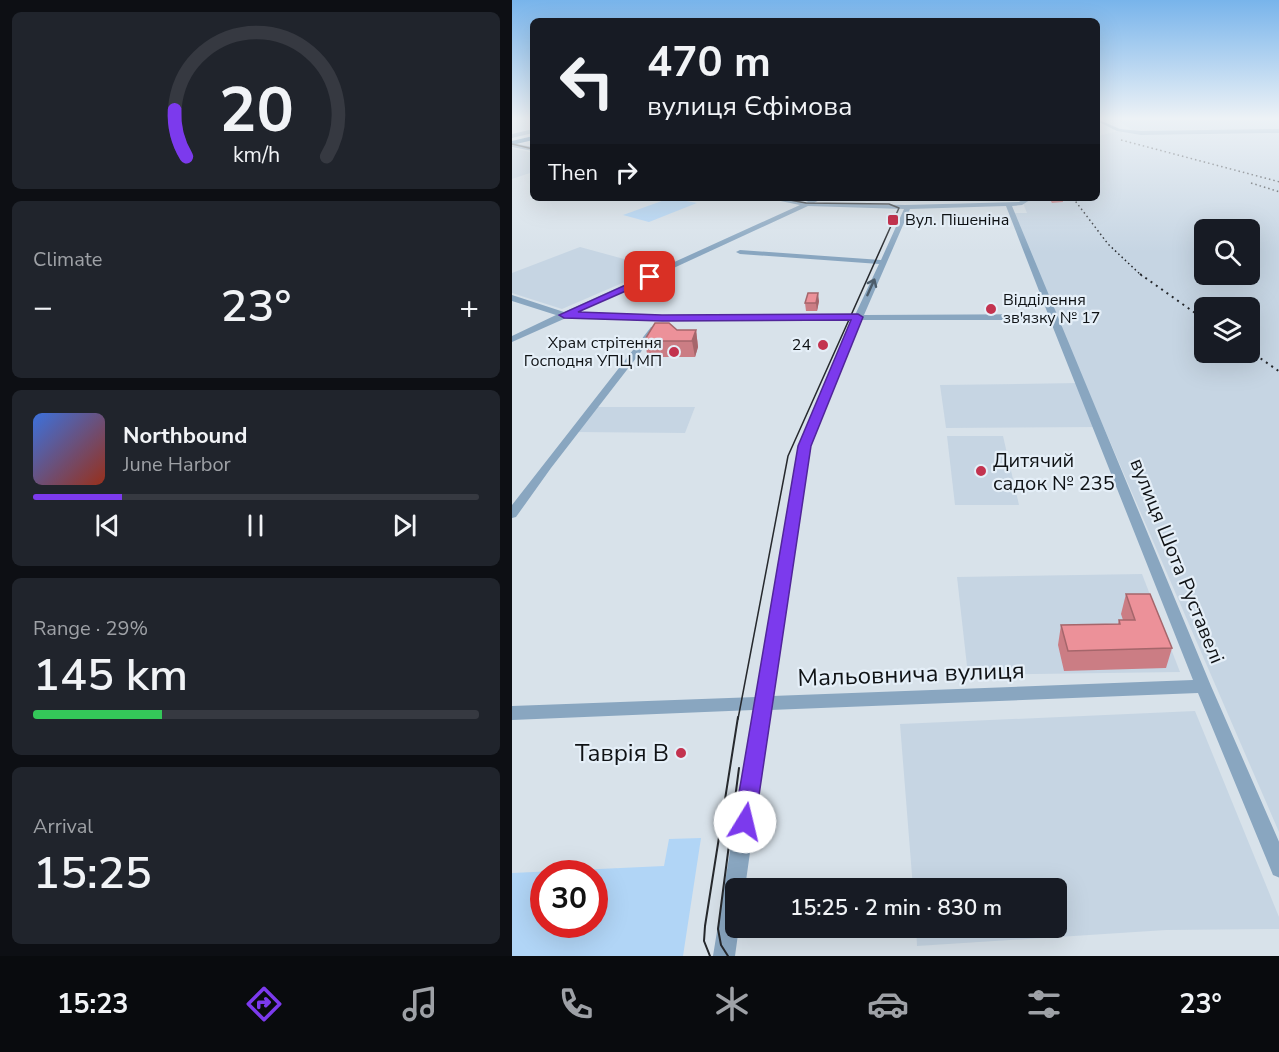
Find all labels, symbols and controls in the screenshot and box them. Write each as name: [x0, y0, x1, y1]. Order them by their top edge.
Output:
text: 470 m: [647, 34, 771, 91]
icon: left: [548, 42, 626, 120]
text: 20: [219, 69, 293, 154]
text: вулиця Єфімова: [647, 88, 853, 125]
text: km/h: [232, 141, 280, 171]
icon: right: [610, 156, 643, 189]
text: Then: [548, 158, 598, 188]
place label: Вул. Пішеніна: [905, 209, 1009, 231]
marker: Вул. Пішеніна: [886, 213, 900, 227]
map controls: [1194, 219, 1260, 363]
button: search: [1194, 219, 1260, 285]
text: Climate: [33, 246, 102, 273]
pin: [624, 251, 675, 302]
icon: arrive: [633, 260, 666, 293]
text: 23°: [221, 276, 291, 337]
one-way arrow: [866, 279, 877, 297]
text: −: [33, 285, 53, 330]
text: +: [459, 285, 479, 330]
place label: Відділення зв'язку № 17: [1003, 289, 1100, 329]
button: layers: [1194, 297, 1260, 363]
marker: Відділення зв'язку № 17: [984, 302, 998, 316]
place label: Храм стрітення Господня УПЦ МП: [524, 332, 662, 372]
place label: 24: [792, 334, 811, 356]
marker: 24: [816, 338, 830, 352]
marker: Храм стрітення Господня УПЦ МП: [667, 345, 681, 359]
text: Northbound: [123, 421, 247, 451]
place label: Дитячий садок № 235: [993, 447, 1115, 497]
text: June Harbor: [123, 451, 231, 478]
street label: вулиця Шота Руставелі: [1123, 454, 1231, 668]
marker: Дитячий садок № 235: [974, 464, 988, 478]
icon: previous: [91, 509, 124, 542]
icon: pause: [239, 509, 272, 542]
icon: next: [388, 509, 421, 542]
text: Range · 29%: [33, 615, 148, 642]
text: 145 km: [33, 645, 188, 706]
street label: Мальовнича вулиця: [797, 654, 1025, 694]
place label: Таврія В: [575, 737, 669, 769]
marker: Таврія В: [674, 746, 688, 760]
position arrow: [713, 790, 777, 854]
text: Arrival: [33, 813, 93, 840]
text: 15:25: [33, 843, 152, 904]
speed limit sign: 30: [530, 860, 608, 938]
text: 15:25 · 2 min · 830 m: [790, 893, 1002, 923]
icon: directions: [243, 983, 285, 1025]
icon: music: [399, 983, 441, 1025]
icon: phone: [555, 983, 597, 1025]
icon: climate: [711, 983, 753, 1025]
icon: car: [867, 983, 909, 1025]
icon: filters: [1023, 983, 1065, 1025]
text: 15:23: [57, 986, 129, 1023]
text: 23°: [1179, 986, 1222, 1023]

